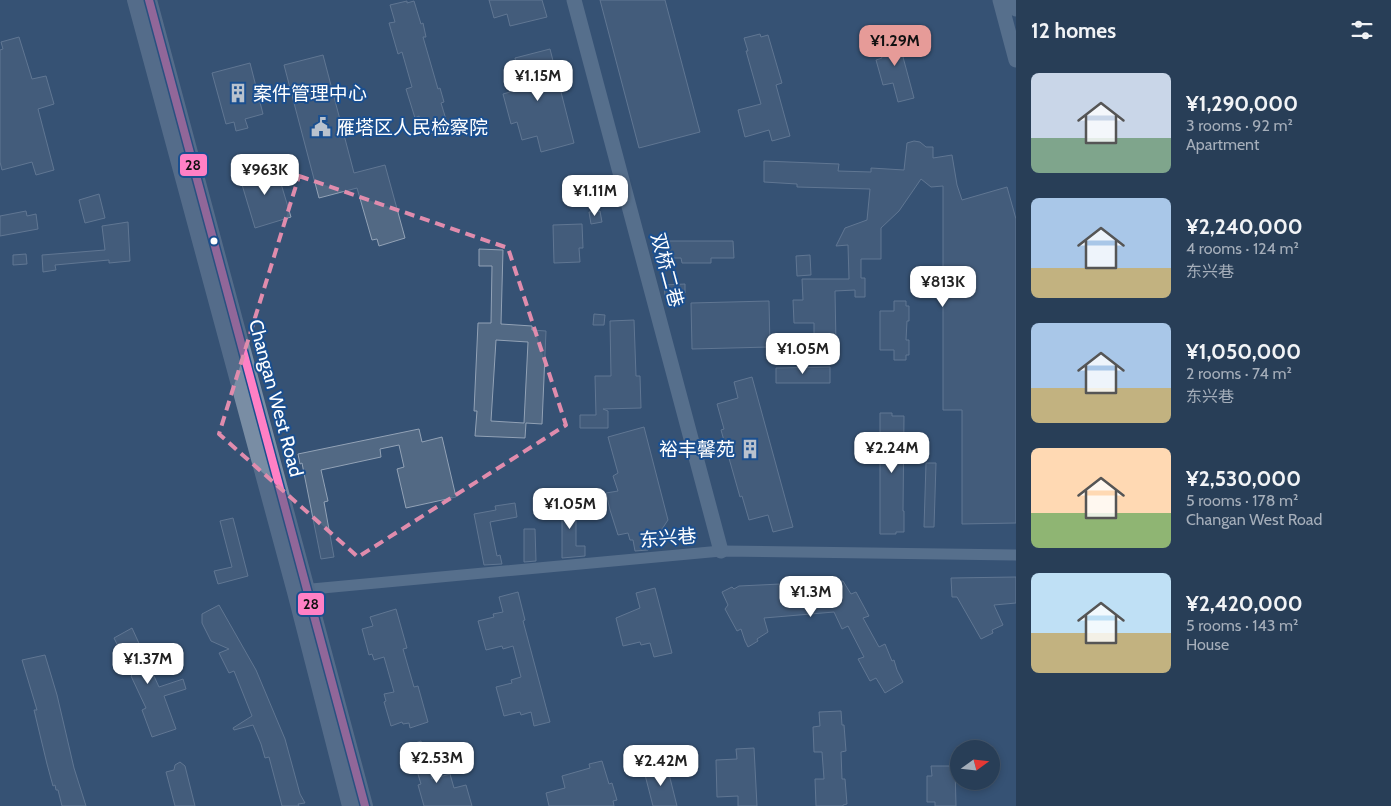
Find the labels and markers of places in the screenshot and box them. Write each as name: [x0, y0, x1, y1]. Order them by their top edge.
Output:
pin: ¥1.29M: [854, 24, 936, 67]
pin: ¥1.15M: [497, 59, 579, 102]
building icon: 案件管理中心: [227, 82, 249, 104]
place label: 案件管理中心: [253, 82, 367, 105]
public building icon: 雁塔区人民检察院: [310, 116, 332, 138]
place label: 雁塔区人民检察院: [336, 116, 488, 139]
pin: ¥963K: [230, 154, 300, 196]
pin: ¥1.11M: [554, 174, 636, 217]
unlabelled marker: [209, 236, 219, 246]
pin: ¥813K: [908, 266, 978, 308]
pin: ¥1.05M: [762, 332, 844, 375]
pin: ¥2.24M: [851, 432, 933, 474]
place label: 裕丰馨苑: [659, 438, 735, 461]
building icon: 裕丰馨苑: [739, 438, 761, 460]
pin: ¥1.05M: [529, 488, 611, 530]
pin: ¥1.3M: [776, 576, 846, 618]
pin: ¥1.37M: [107, 642, 189, 685]
pin: ¥2.53M: [396, 742, 478, 784]
pin: ¥2.42M: [620, 744, 702, 787]

